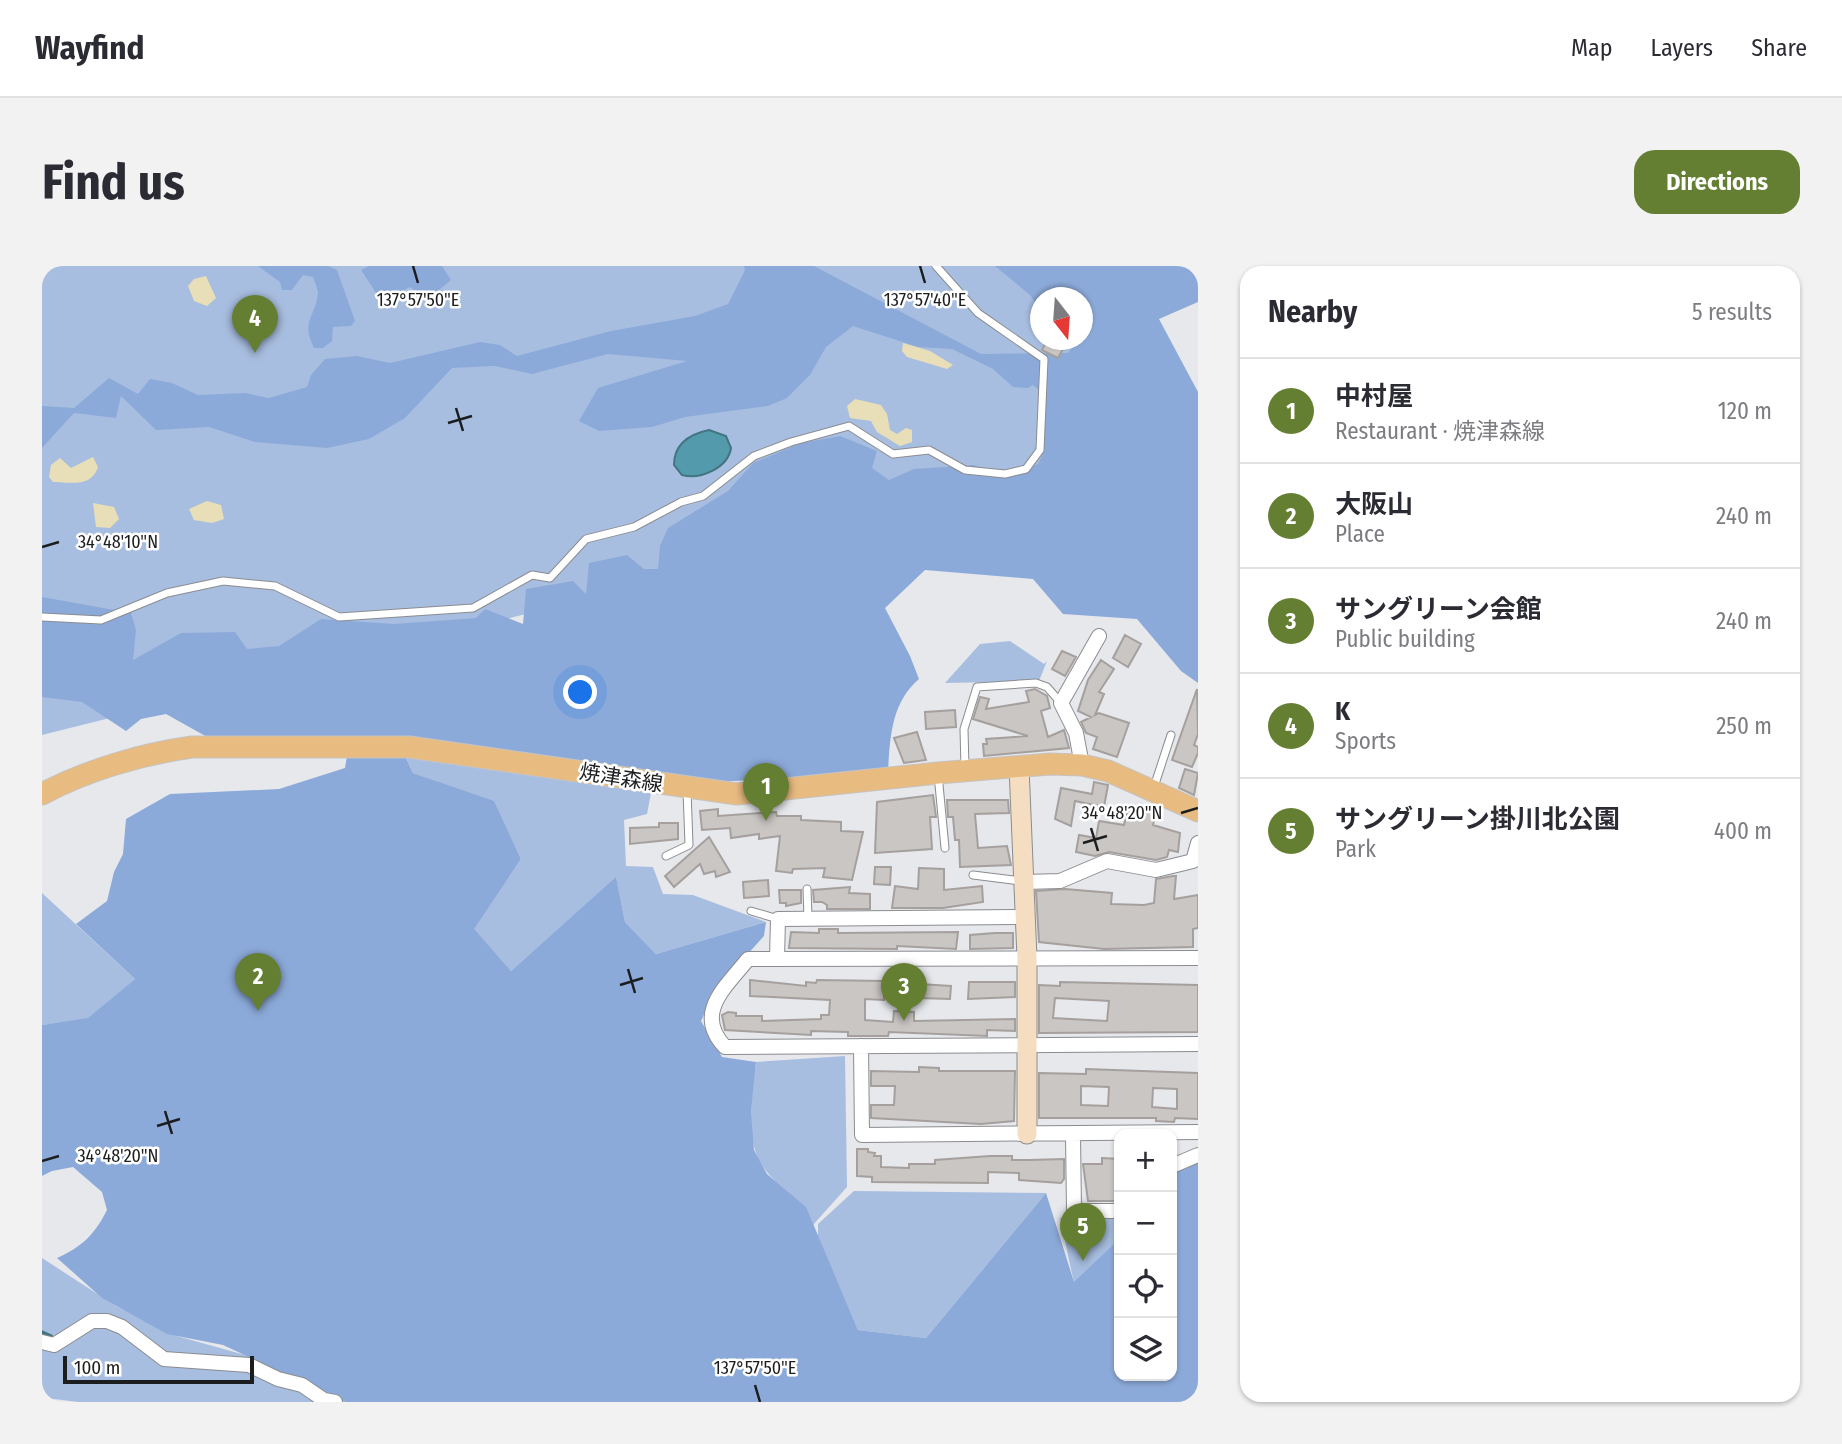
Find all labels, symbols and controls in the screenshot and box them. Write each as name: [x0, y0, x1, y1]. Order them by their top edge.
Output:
text: Wayfind: [35, 28, 144, 68]
text: Map: [1571, 34, 1613, 62]
text: Layers: [1651, 34, 1713, 62]
text: Share: [1751, 34, 1807, 62]
button: Directions: [1634, 150, 1800, 214]
text: Find us: [42, 153, 185, 212]
north arrow: [1030, 287, 1093, 350]
text: 137°57'50"E: [377, 289, 459, 311]
text: 137°57'40"E: [884, 289, 966, 311]
text: Nearby: [1268, 294, 1357, 330]
pin: 4: [232, 295, 278, 353]
text: 5 results: [1692, 298, 1772, 326]
text: 中村屋: [1335, 381, 1413, 412]
text: 1: [1286, 397, 1296, 425]
text: 120 m: [1718, 397, 1772, 425]
text: Restaurant · 焼津森線: [1335, 417, 1545, 445]
text: 大阪山: [1335, 489, 1413, 520]
text: 2: [1286, 502, 1296, 530]
text: 240 m: [1716, 502, 1772, 530]
text: Place: [1335, 520, 1385, 548]
text: 34°48'10"N: [78, 531, 158, 553]
text: サングリーン会館: [1335, 594, 1542, 625]
text: 3: [1286, 607, 1296, 635]
text: 240 m: [1716, 607, 1772, 635]
text: Public building: [1335, 625, 1475, 653]
your location: [563, 675, 597, 709]
text: K: [1335, 696, 1350, 727]
text: 4: [1285, 712, 1297, 740]
text: 250 m: [1716, 712, 1772, 740]
text: Sports: [1335, 727, 1396, 755]
street label: 焼津森線: [577, 759, 665, 797]
pin: 1: [743, 763, 789, 821]
text: 34°48'20"N: [1081, 802, 1163, 824]
text: サングリーン掛川北公園: [1335, 804, 1620, 835]
text: 5: [1285, 817, 1297, 845]
text: 400 m: [1714, 817, 1772, 845]
text: Park: [1335, 835, 1376, 863]
pin: 2: [235, 953, 281, 1011]
pin: 3: [881, 963, 927, 1021]
map controls: [1114, 1129, 1177, 1381]
button: +: [1114, 1129, 1177, 1192]
text: 34°48'20"N: [77, 1145, 159, 1167]
button: −: [1114, 1192, 1177, 1255]
pin: 5: [1060, 1203, 1106, 1261]
button: locate: [1114, 1255, 1177, 1318]
button: layers: [1114, 1318, 1177, 1381]
scale bar: [63, 1353, 254, 1385]
text: 100 m: [74, 1356, 120, 1379]
text: 137°57'50"E: [714, 1357, 796, 1379]

